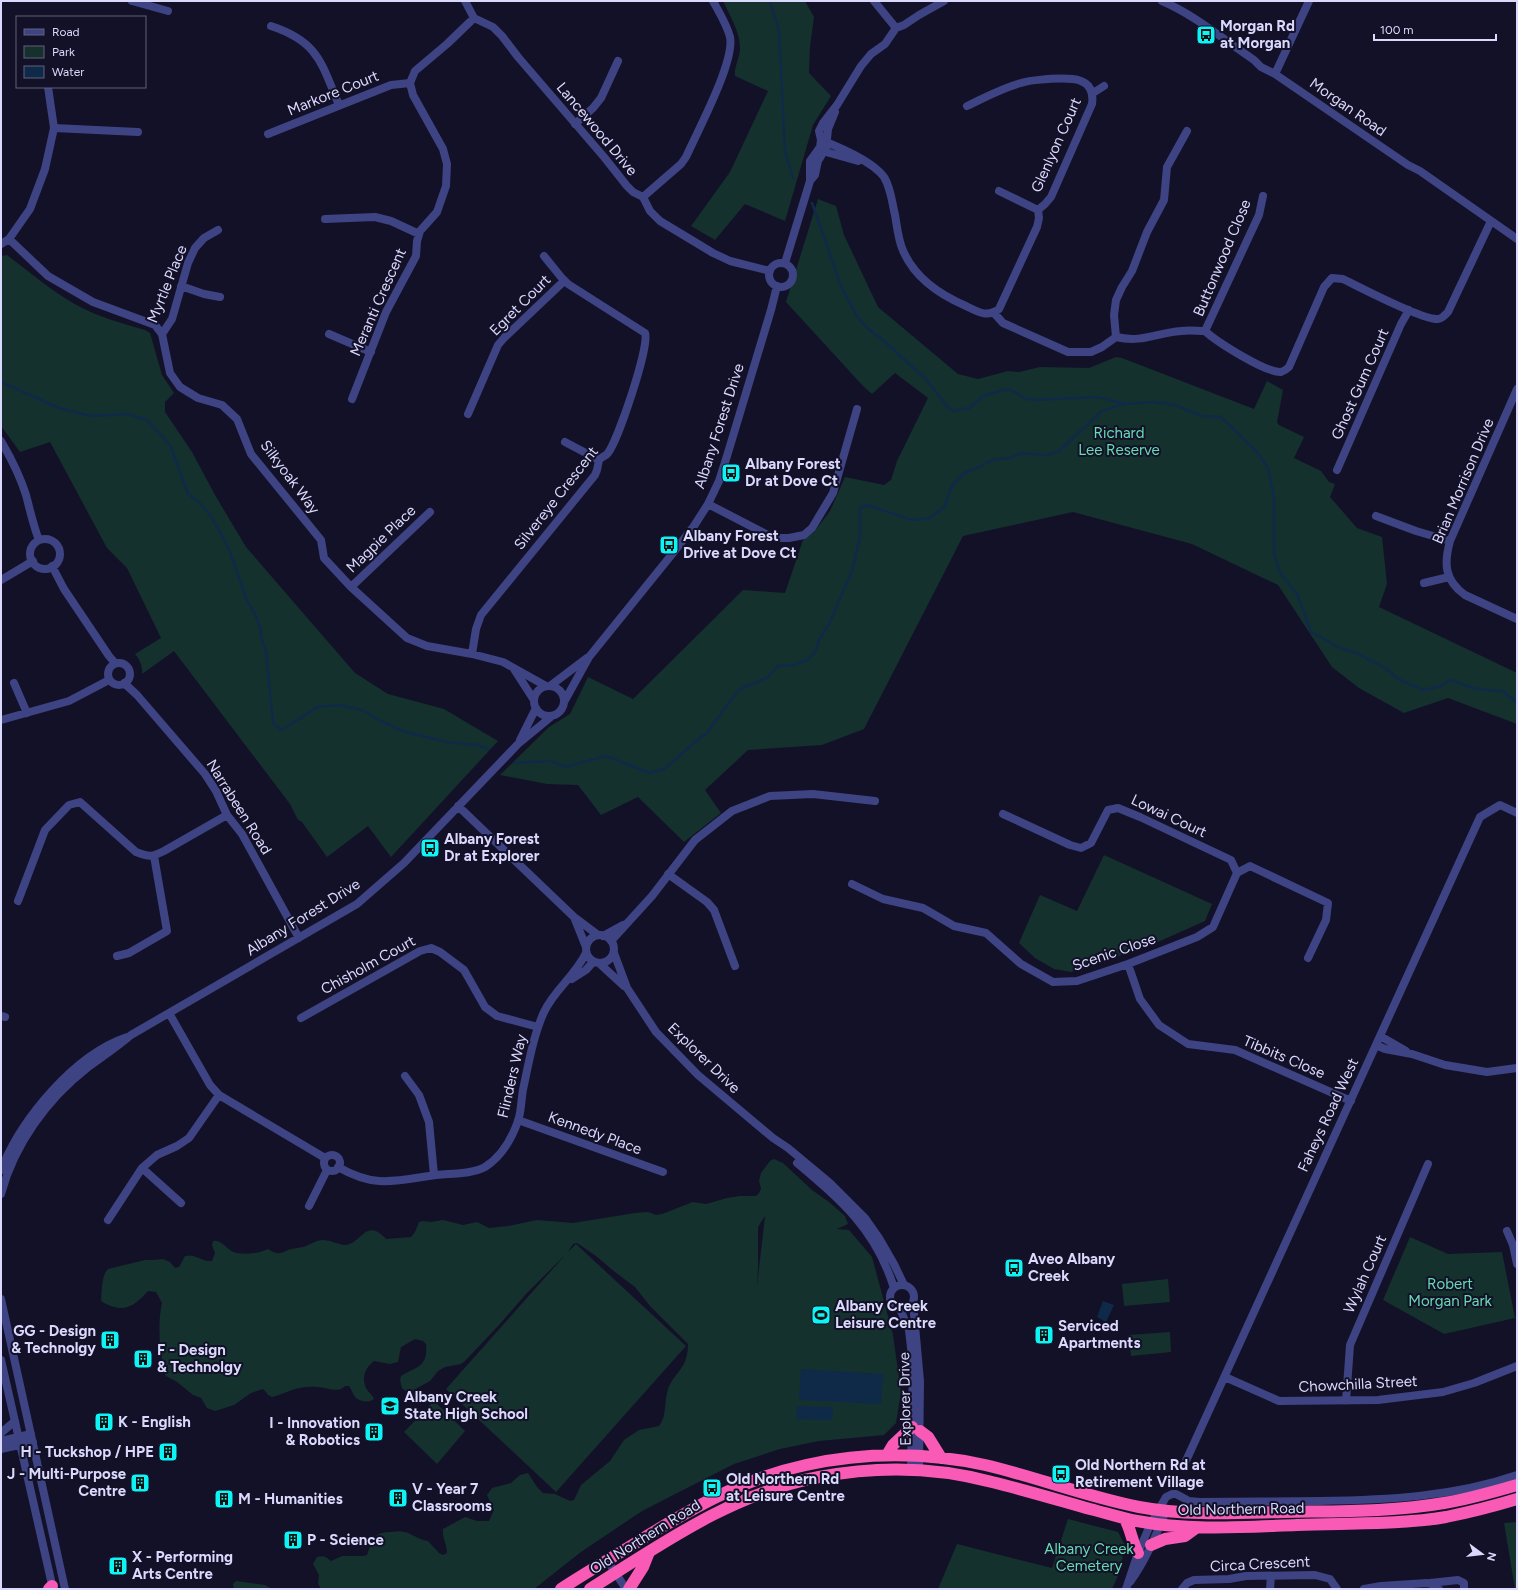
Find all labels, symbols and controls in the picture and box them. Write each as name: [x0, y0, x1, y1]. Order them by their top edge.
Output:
legend: [16, 16, 146, 88]
scale bar: [1374, 16, 1496, 42]
place label: Morgan Rd at Morgan: [1220, 17, 1295, 52]
text: 100 m: [1380, 23, 1414, 37]
bus stop icon: Morgan Rd at Morgan: [1195, 24, 1217, 46]
text: Road: [52, 25, 80, 39]
text: Park: [52, 45, 75, 59]
text: Water: [52, 65, 84, 79]
street label: Markore Court: [285, 66, 382, 119]
street label: Morgan Road: [1306, 74, 1390, 140]
street label: Lancewood Drive: [553, 79, 641, 179]
street label: Glenlyon Court: [1027, 95, 1085, 195]
street label: Buttonwood Close: [1189, 197, 1255, 319]
street label: Myrtle Place: [143, 242, 191, 326]
street label: Meranti Crescent: [346, 245, 410, 359]
street label: Egret Court: [486, 270, 555, 339]
street label: Ghost Gum Court: [1327, 325, 1393, 442]
street label: Albany Forest Drive: [690, 361, 748, 491]
street label: Brian Morrison Drive: [1428, 415, 1498, 547]
park label: Richard Lee Reserve: [1078, 424, 1160, 459]
street label: Silkyoak Way: [256, 437, 324, 517]
street label: Silvereye Crescent: [510, 443, 602, 553]
place label: Albany Forest Dr at Dove Ct: [745, 455, 841, 490]
bus stop icon: Albany Forest Dr at Dove Ct: [720, 462, 742, 484]
street label: Magpie Place: [343, 501, 419, 577]
place label: Albany Forest Drive at Dove Ct: [683, 527, 796, 562]
bus stop icon: Albany Forest Drive at Dove Ct: [658, 534, 680, 556]
street label: Narrabeen Road: [203, 756, 275, 858]
street label: Lowai Court: [1128, 791, 1210, 841]
place label: Albany Forest Dr at Explorer: [444, 830, 540, 865]
bus stop icon: Albany Forest Dr at Explorer: [419, 837, 441, 859]
street label: Albany Forest Drive: [243, 875, 363, 959]
street label: Scenic Close: [1070, 929, 1158, 975]
street label: Chisholm Court: [318, 931, 419, 998]
street label: Explorer Drive: [664, 1019, 744, 1097]
street label: Flinders Way: [494, 1032, 530, 1120]
street label: Tibbits Close: [1240, 1032, 1328, 1082]
street label: Faheys Road West: [1294, 1055, 1362, 1175]
street label: Kennedy Place: [546, 1108, 644, 1158]
street label: Wylah Court: [1340, 1232, 1390, 1316]
place label: Aveo Albany Creek: [1028, 1250, 1115, 1285]
bus stop icon: Aveo Albany Creek: [1003, 1257, 1025, 1279]
park label: Robert Morgan Park: [1408, 1275, 1492, 1310]
place label: Albany Creek Leisure Centre: [835, 1297, 937, 1332]
sports icon: Albany Creek Leisure Centre: [810, 1304, 832, 1326]
place label: Serviced Apartments: [1058, 1317, 1140, 1352]
place label: GG - Design & Technolgy: [11, 1322, 96, 1357]
building icon: Serviced Apartments: [1033, 1324, 1055, 1346]
building icon: GG - Design & Technolgy: [99, 1329, 121, 1351]
place label: F - Design & Technolgy: [157, 1341, 242, 1376]
building icon: F - Design & Technolgy: [132, 1348, 154, 1370]
street label: Explorer Drive: [895, 1352, 915, 1446]
street label: Chowchilla Street: [1298, 1372, 1418, 1396]
place label: Albany Creek State High School: [404, 1388, 528, 1423]
school or university icon: Albany Creek State High School: [379, 1395, 401, 1417]
building icon: K - English: [93, 1411, 115, 1433]
place label: K - English: [118, 1413, 191, 1431]
place label: I - Innovation & Robotics: [269, 1414, 360, 1449]
building icon: I - Innovation & Robotics: [363, 1421, 385, 1443]
building icon: H - Tuckshop / HPE: [157, 1441, 179, 1463]
place label: H - Tuckshop / HPE: [20, 1443, 154, 1461]
place label: Old Northern Rd at Retirement Village: [1075, 1456, 1206, 1491]
bus stop icon: Old Northern Rd at Retirement Village: [1050, 1463, 1072, 1485]
place label: J - Multi-Purpose Centre: [7, 1465, 127, 1500]
place label: Old Northern Rd at Leisure Centre: [726, 1470, 845, 1505]
building icon: J - Multi-Purpose Centre: [129, 1472, 151, 1494]
bus stop icon: Old Northern Rd at Leisure Centre: [701, 1477, 723, 1499]
place label: V - Year 7 Classrooms: [412, 1480, 492, 1515]
building icon: V - Year 7 Classrooms: [387, 1487, 409, 1509]
building icon: M - Humanities: [213, 1488, 235, 1510]
place label: M - Humanities: [238, 1490, 343, 1508]
street label: Old Northern Road: [586, 1496, 704, 1578]
street label: Old Northern Road: [1177, 1499, 1305, 1519]
building icon: P - Science: [282, 1529, 304, 1551]
place label: P - Science: [307, 1531, 385, 1549]
north arrow: [1462, 1534, 1502, 1574]
park label: Albany Creek Cemetery: [1044, 1540, 1134, 1575]
place label: X - Performing Arts Centre: [132, 1548, 233, 1583]
text: N: [1484, 1551, 1499, 1562]
street label: Circa Crescent: [1209, 1552, 1311, 1576]
building icon: X - Performing Arts Centre: [107, 1555, 129, 1577]

